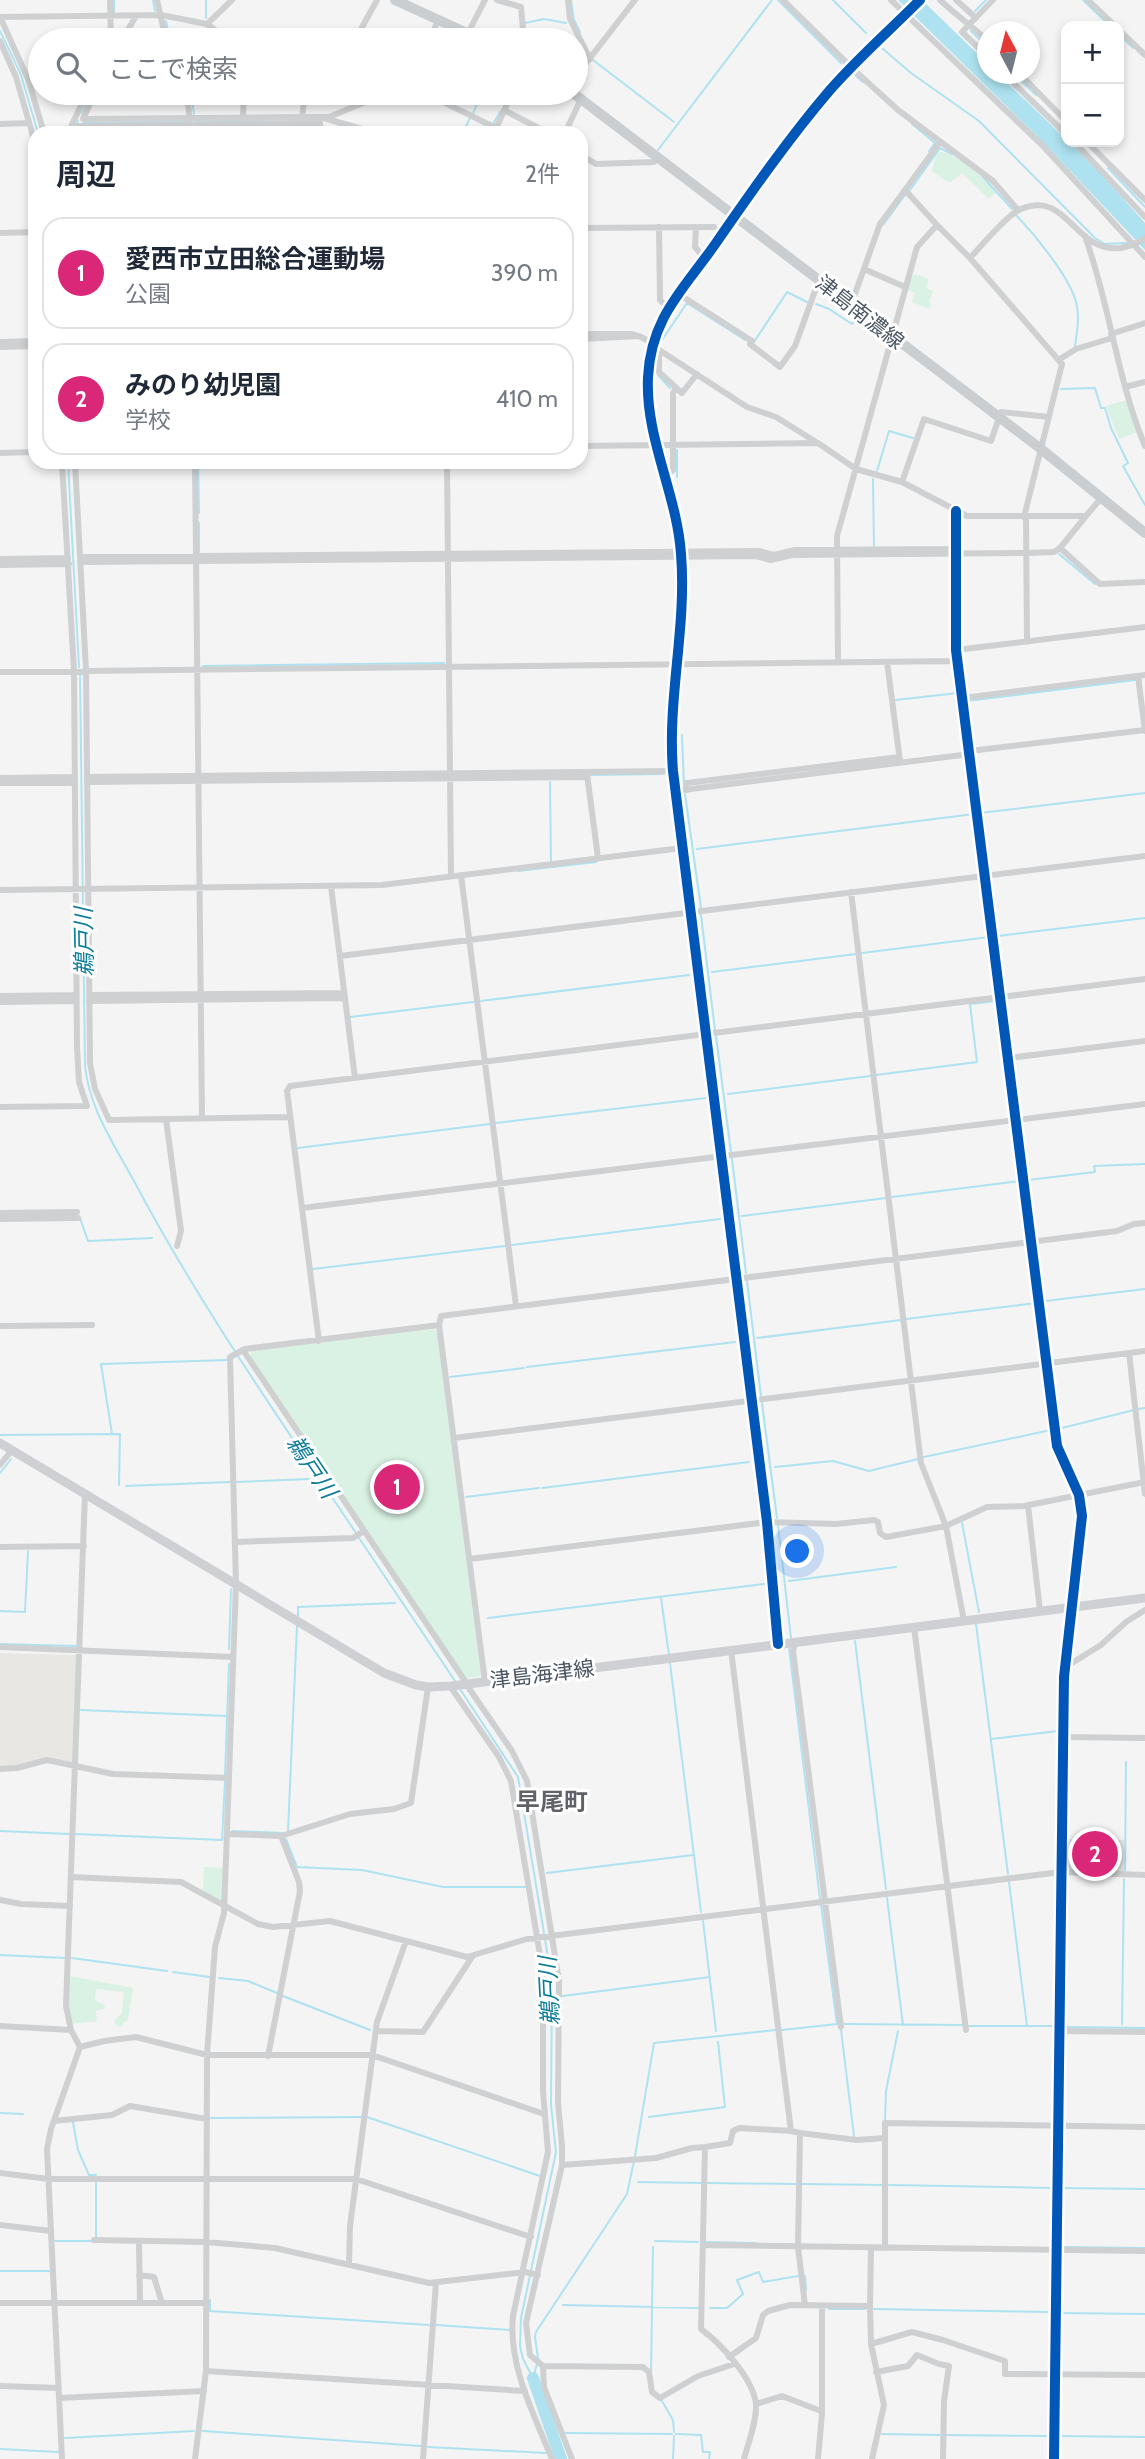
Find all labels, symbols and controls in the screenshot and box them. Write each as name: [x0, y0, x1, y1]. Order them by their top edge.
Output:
north arrow: [977, 21, 1040, 84]
map controls: [1061, 21, 1124, 147]
button: +: [1061, 21, 1124, 84]
search box: [28, 28, 588, 105]
icon: search: [52, 48, 90, 86]
text: ここで検索: [108, 53, 238, 85]
button: −: [1061, 84, 1124, 147]
text: 周辺: [56, 156, 116, 193]
text: 2件: [525, 160, 560, 188]
text: 愛西市立田総合運動場: [125, 243, 385, 275]
text: 1: [77, 259, 85, 287]
text: 390 m: [491, 259, 558, 287]
street label: 津島南濃線: [811, 270, 909, 354]
text: 公園: [125, 280, 171, 308]
text: みのり幼児園: [125, 369, 281, 401]
text: 2: [75, 385, 87, 413]
text: 410 m: [496, 385, 558, 413]
text: 学校: [125, 406, 171, 434]
water label: 鵜戸川: [69, 904, 99, 977]
water label: 鵜戸川: [281, 1431, 345, 1506]
pin: 1: [374, 1461, 420, 1513]
your location: [780, 1534, 814, 1568]
street label: 津島海津線: [488, 1655, 596, 1693]
district label: 早尾町: [516, 1787, 588, 1816]
pin: 2: [1072, 1828, 1118, 1880]
water label: 鵜戸川: [533, 1953, 565, 2026]

